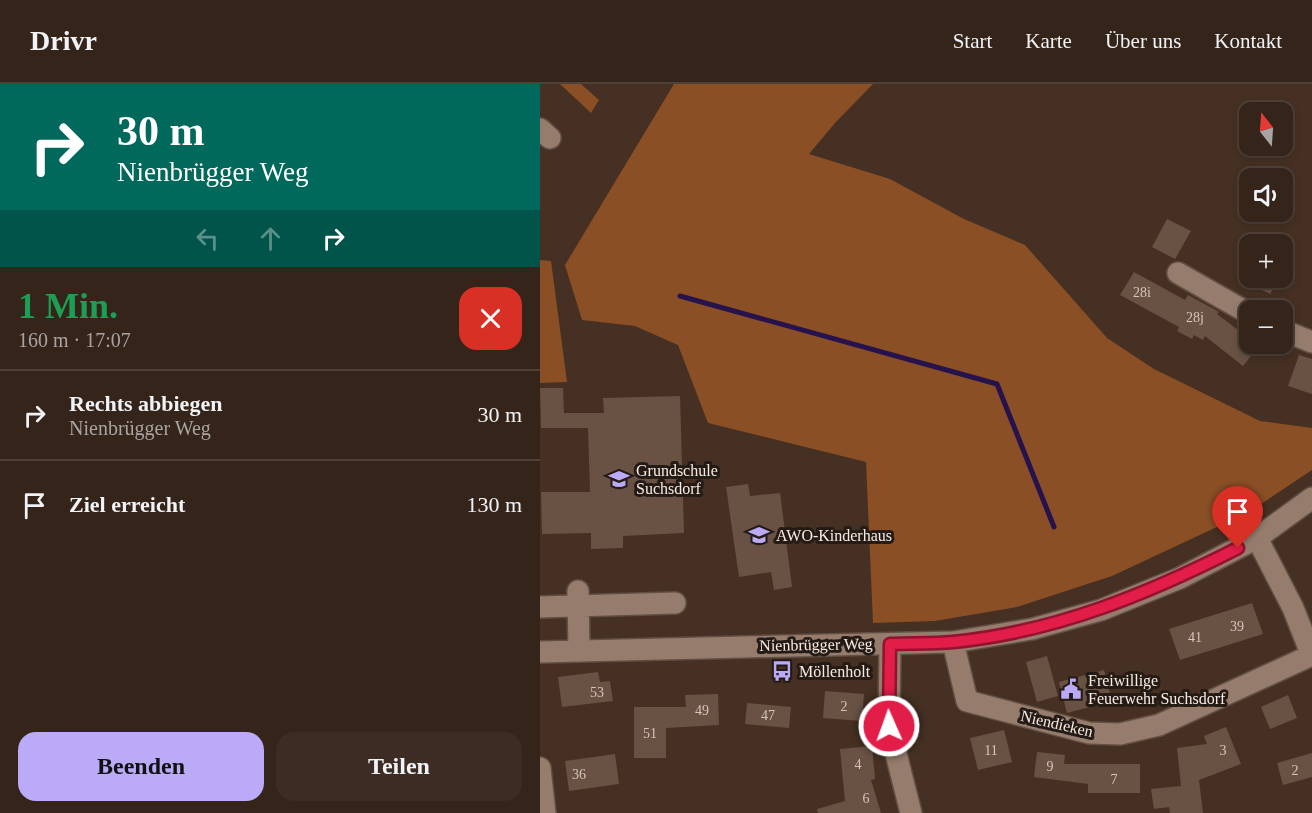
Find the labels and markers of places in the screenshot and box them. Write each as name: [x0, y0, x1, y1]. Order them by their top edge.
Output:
place label: Grundschule Suchsdorf: [636, 462, 718, 497]
school or university icon: Grundschule Suchsdorf: [607, 467, 631, 491]
pin: [1212, 486, 1263, 548]
school or university icon: AWO-Kinderhaus: [747, 523, 771, 547]
place label: AWO-Kinderhaus: [776, 527, 892, 544]
bus stop icon: Möllenholt: [770, 659, 794, 683]
place label: Möllenholt: [799, 663, 871, 680]
place label: Freiwillige Feuerwehr Suchsdorf: [1088, 672, 1226, 707]
public building icon: Freiwillige Feuerwehr Suchsdorf: [1059, 677, 1083, 701]

